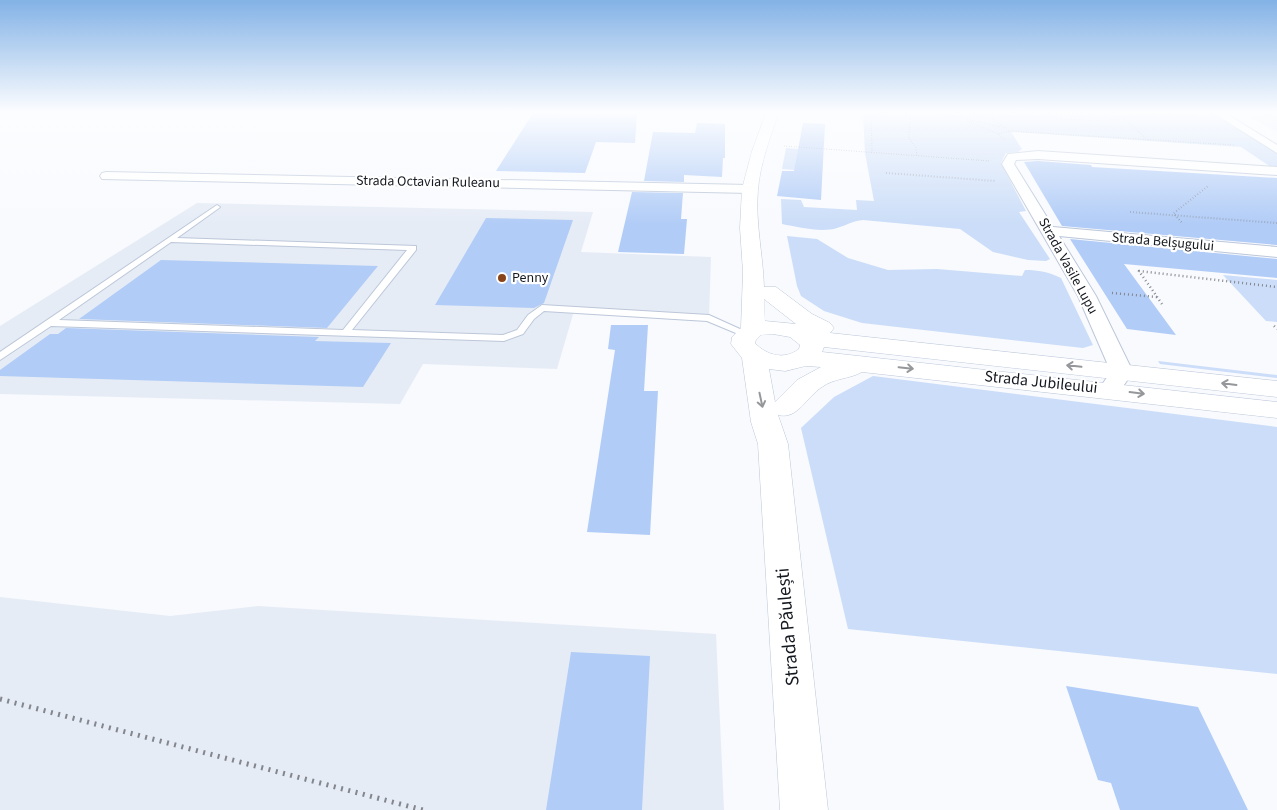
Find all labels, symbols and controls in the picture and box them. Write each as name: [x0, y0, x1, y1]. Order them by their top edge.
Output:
street label: Strada Octavian Ruleanu: [356, 171, 500, 193]
street label: Strada Vasile Lupu: [1033, 214, 1103, 318]
street label: Strada Belșugului: [1111, 228, 1215, 256]
place label: Penny: [512, 268, 549, 288]
marker: Penny: [496, 272, 508, 284]
one-way arrow: [1066, 361, 1082, 371]
one-way arrow: [898, 363, 914, 373]
street label: Strada Jubileului: [983, 365, 1099, 399]
one-way arrow: [1221, 379, 1237, 389]
one-way arrow: [1129, 388, 1145, 398]
one-way arrow: [757, 392, 766, 408]
street label: Strada Păulești: [769, 567, 807, 687]

